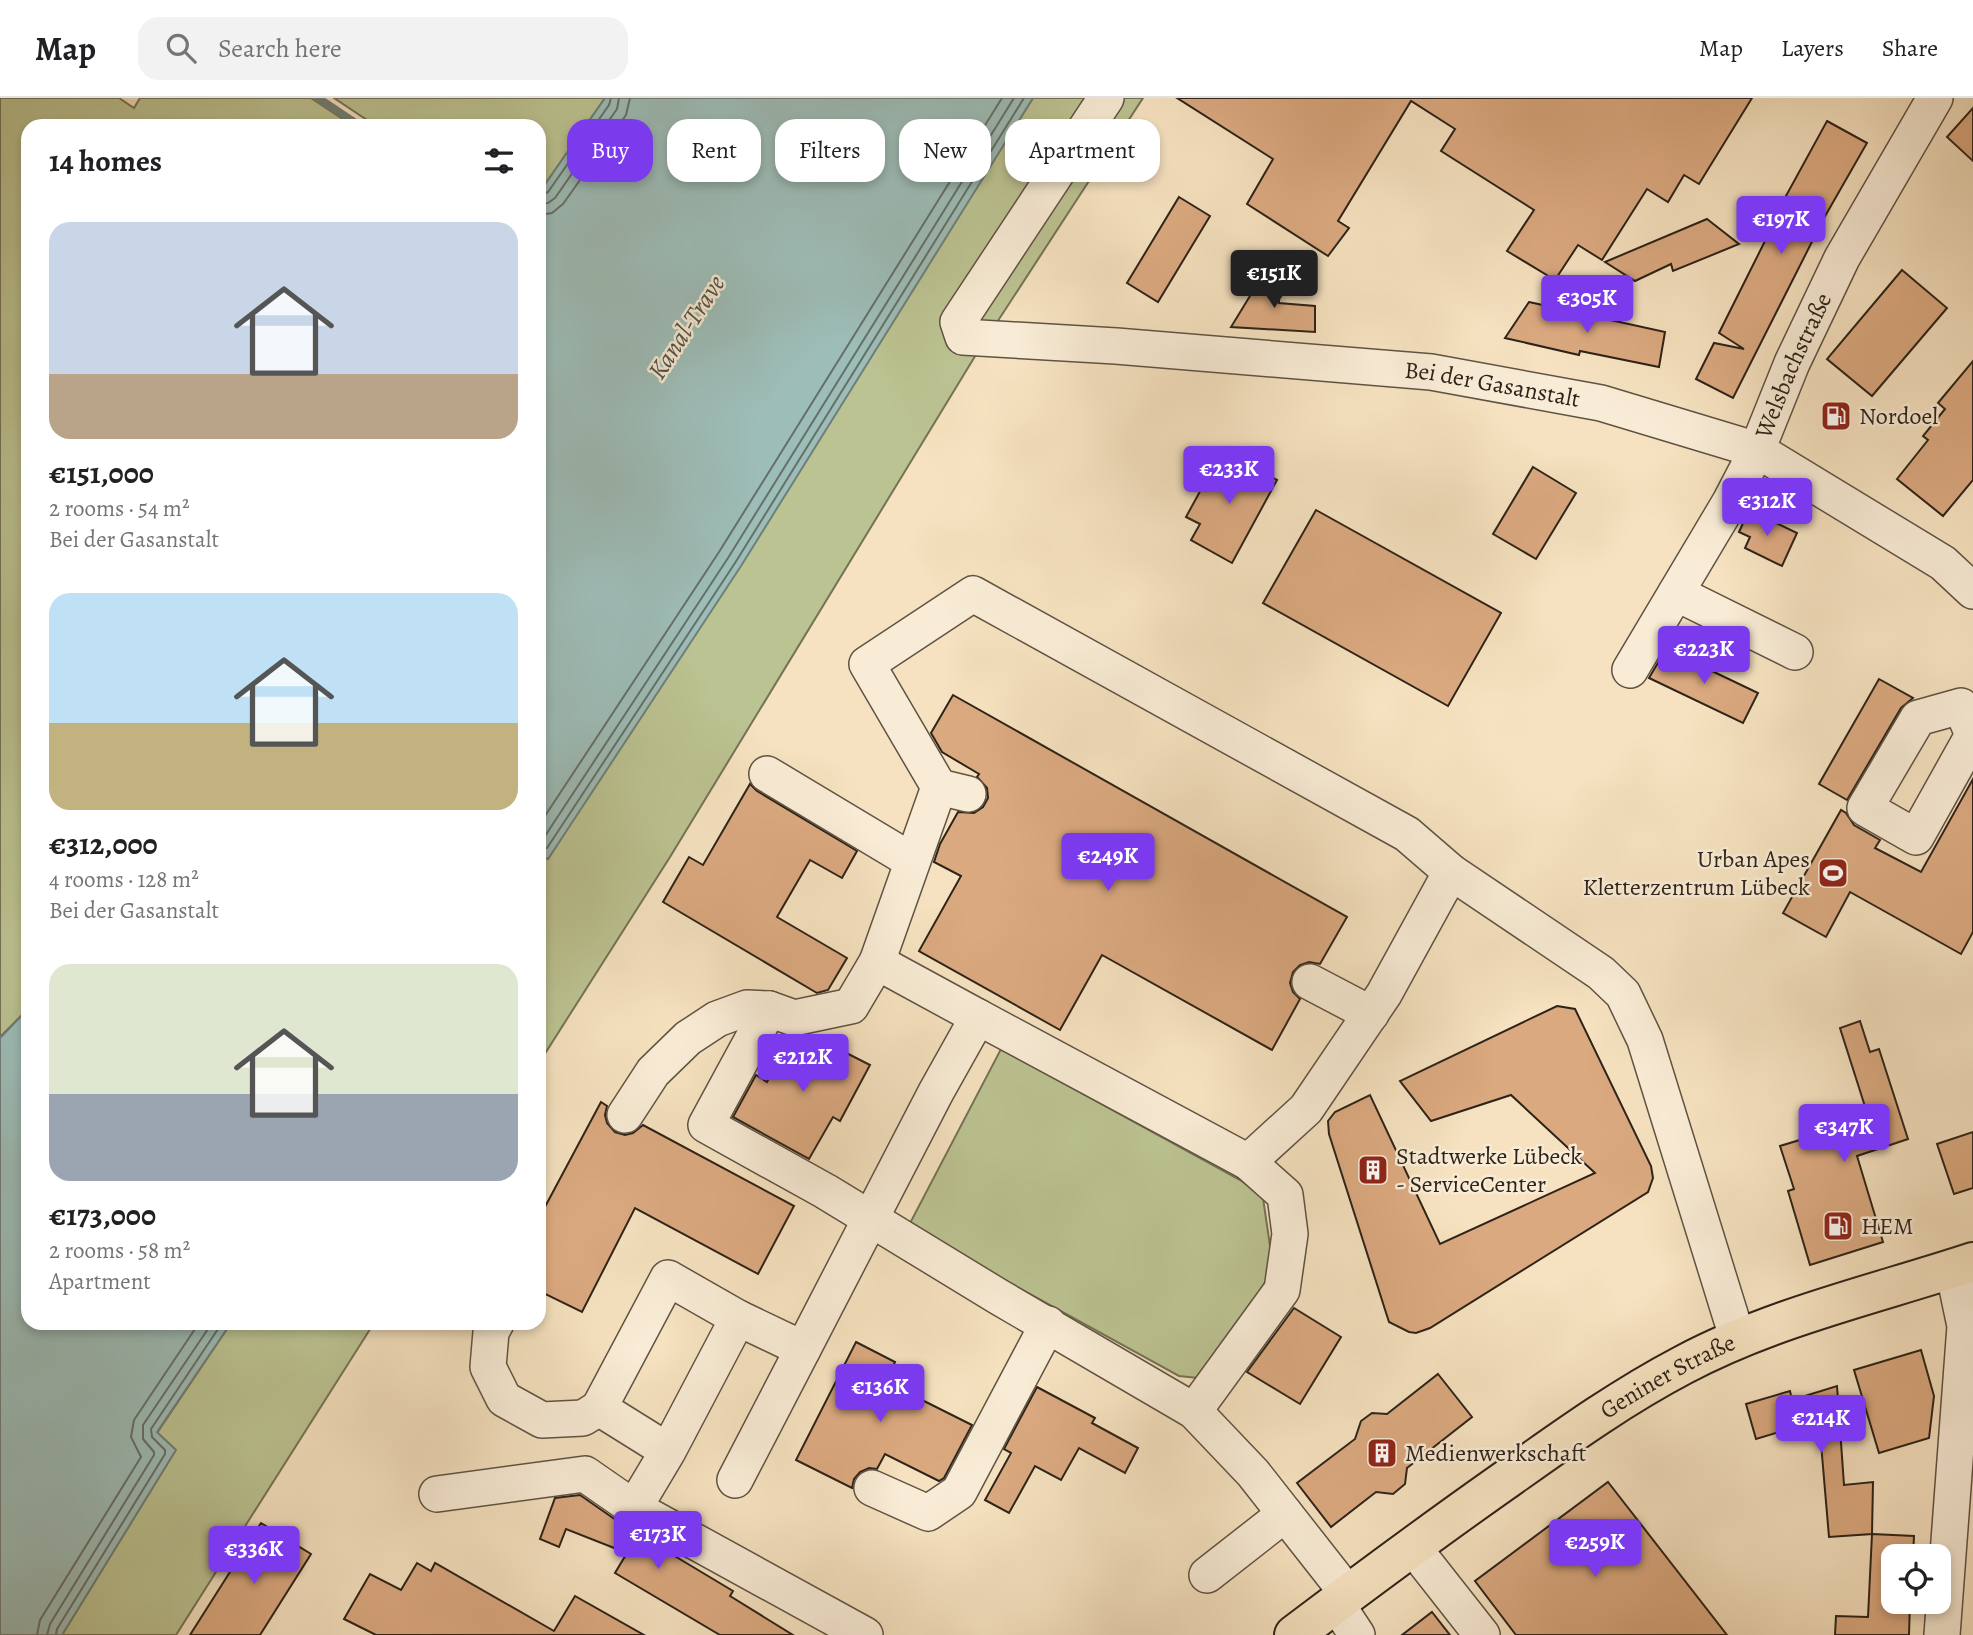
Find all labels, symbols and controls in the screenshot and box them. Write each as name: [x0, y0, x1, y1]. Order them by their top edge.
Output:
search box: [138, 17, 628, 80]
text: Map: [35, 26, 96, 71]
icon: search: [162, 29, 200, 67]
text: Search here: [218, 31, 342, 66]
text: Map: [1699, 32, 1743, 64]
text: Layers: [1781, 32, 1844, 64]
text: Share: [1882, 32, 1938, 64]
chip: Buy: [567, 119, 653, 182]
chip: Rent: [667, 119, 761, 182]
chip: Filters: [775, 119, 885, 182]
chip: New: [899, 119, 991, 182]
chip: Apartment: [1005, 119, 1160, 182]
text: 14 homes: [49, 141, 162, 181]
icon: filters: [480, 142, 518, 180]
pin: €197K: [1732, 197, 1830, 256]
text: €197K: [1752, 203, 1810, 234]
pin: €151K: [1225, 250, 1323, 310]
text: €151K: [1247, 257, 1301, 288]
icon: home: [221, 268, 347, 394]
water label: Kanal-Trave: [640, 268, 733, 386]
pin: €305K: [1538, 275, 1636, 335]
text: €305K: [1557, 282, 1617, 313]
street label: Welsbachstraße: [1747, 287, 1839, 444]
street label: Bei der Gasanstalt: [1403, 354, 1583, 415]
fuel station icon: Nordoel: [1819, 399, 1853, 433]
place label: Nordoel: [1859, 400, 1938, 432]
pin: €233K: [1180, 446, 1278, 506]
text: €151,000: [49, 453, 154, 493]
text: €233K: [1199, 453, 1259, 484]
pin: €312K: [1718, 478, 1816, 538]
text: €312K: [1738, 485, 1796, 516]
text: 2 rooms · 54 m²: [49, 493, 190, 524]
text: Bei der Gasanstalt: [49, 524, 219, 555]
pin: €223K: [1655, 626, 1753, 686]
text: €223K: [1674, 633, 1734, 664]
icon: home: [221, 639, 347, 765]
text: €312,000: [49, 824, 158, 864]
pin: €249K: [1059, 834, 1157, 893]
text: €249K: [1078, 840, 1138, 871]
place label: Urban Apes Kletterzentrum Lübeck: [1583, 843, 1810, 903]
sports icon: Urban Apes Kletterzentrum Lübeck: [1816, 856, 1850, 890]
text: 4 rooms · 128 m²: [49, 864, 199, 895]
text: Bei der Gasanstalt: [49, 895, 219, 926]
icon: home: [221, 1010, 347, 1136]
pin: €212K: [754, 1034, 852, 1094]
text: €212K: [774, 1041, 832, 1072]
pin: €347K: [1795, 1104, 1893, 1164]
text: €347K: [1815, 1111, 1873, 1142]
place label: Stadtwerke Lübeck - ServiceCenter: [1396, 1140, 1582, 1200]
building icon: Stadtwerke Lübeck - ServiceCenter: [1356, 1153, 1390, 1187]
text: €173,000: [49, 1195, 156, 1235]
fuel station icon: HEM: [1821, 1209, 1855, 1243]
place label: HEM: [1861, 1210, 1914, 1242]
text: 2 rooms · 58 m²: [49, 1235, 190, 1266]
text: Apartment: [49, 1266, 151, 1297]
street label: Geniner Straße: [1594, 1326, 1740, 1426]
pin: €136K: [831, 1364, 929, 1424]
text: €136K: [851, 1371, 909, 1402]
pin: €214K: [1772, 1396, 1870, 1455]
text: €214K: [1792, 1402, 1850, 1433]
building icon: Medienwerkschaft: [1365, 1436, 1399, 1470]
place label: Medienwerkschaft: [1405, 1437, 1587, 1469]
pin: €173K: [609, 1512, 707, 1571]
text: €173K: [630, 1518, 686, 1549]
pin: €259K: [1546, 1520, 1644, 1579]
pin: €336K: [205, 1526, 303, 1586]
text: €259K: [1565, 1526, 1625, 1557]
text: €336K: [225, 1533, 283, 1564]
map controls: [1881, 1544, 1951, 1614]
button: locate: [1881, 1544, 1951, 1614]

